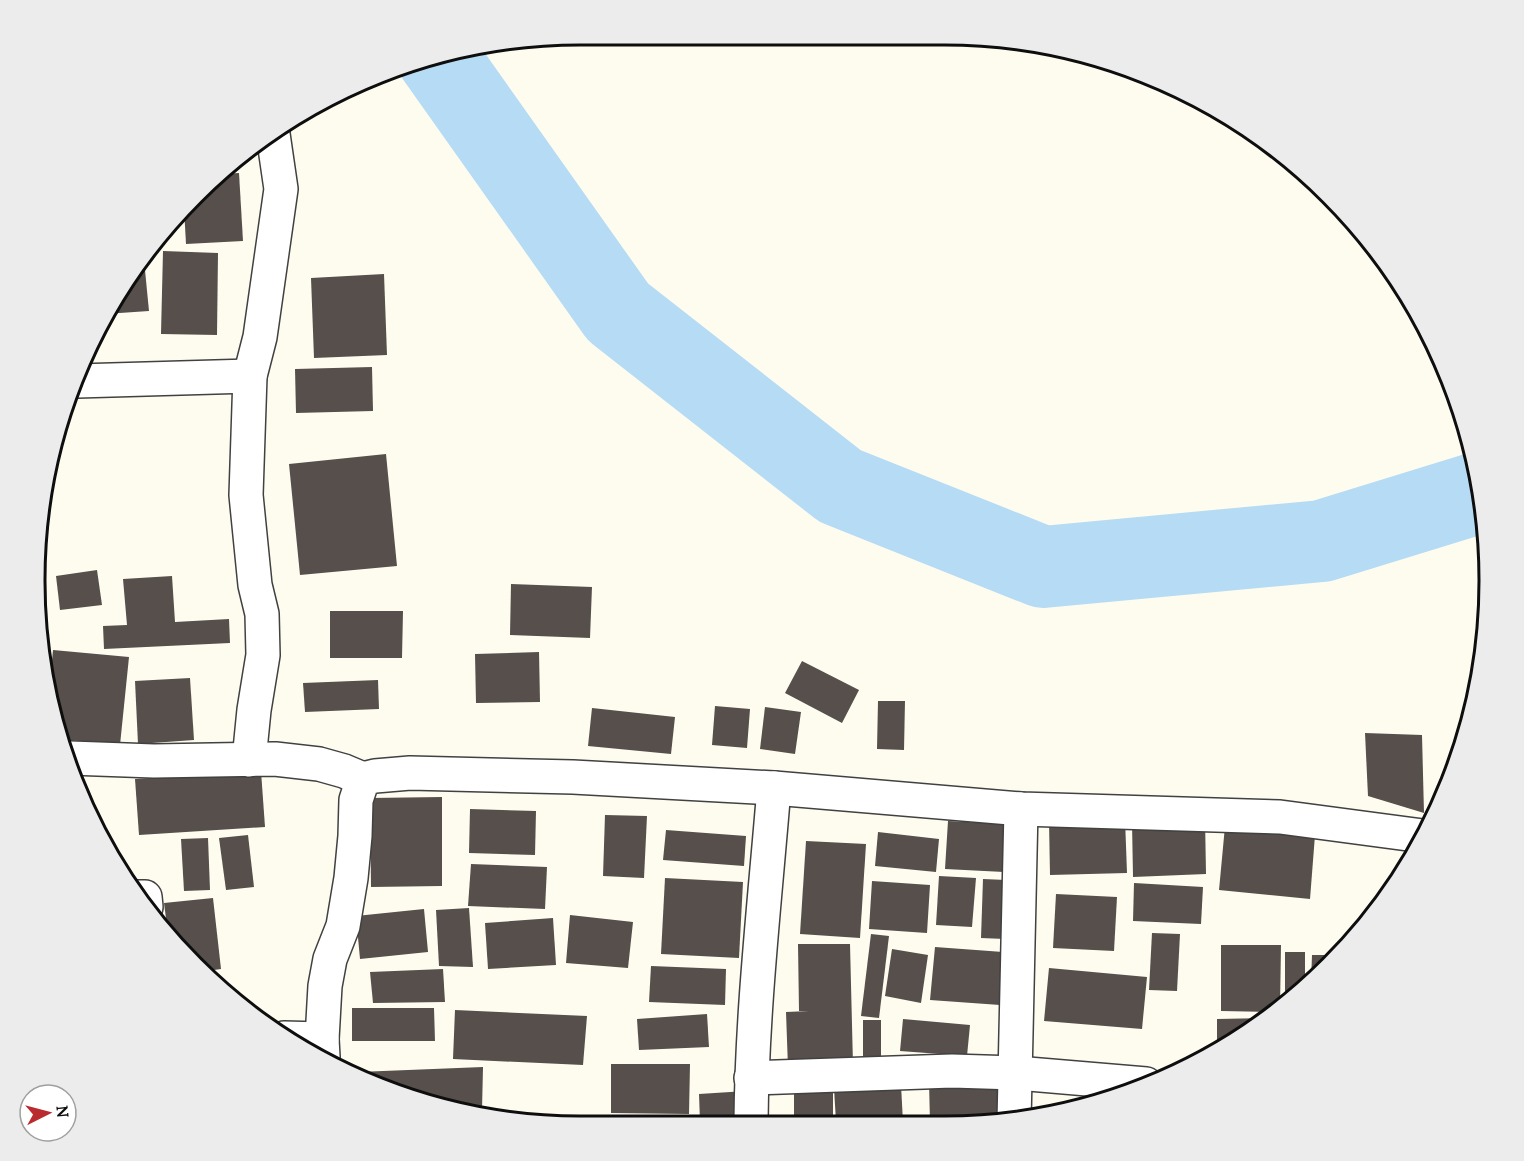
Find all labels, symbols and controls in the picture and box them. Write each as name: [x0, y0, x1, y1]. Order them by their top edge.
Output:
north arrow: [18, 1083, 78, 1143]
text: N: [52, 1104, 74, 1119]

